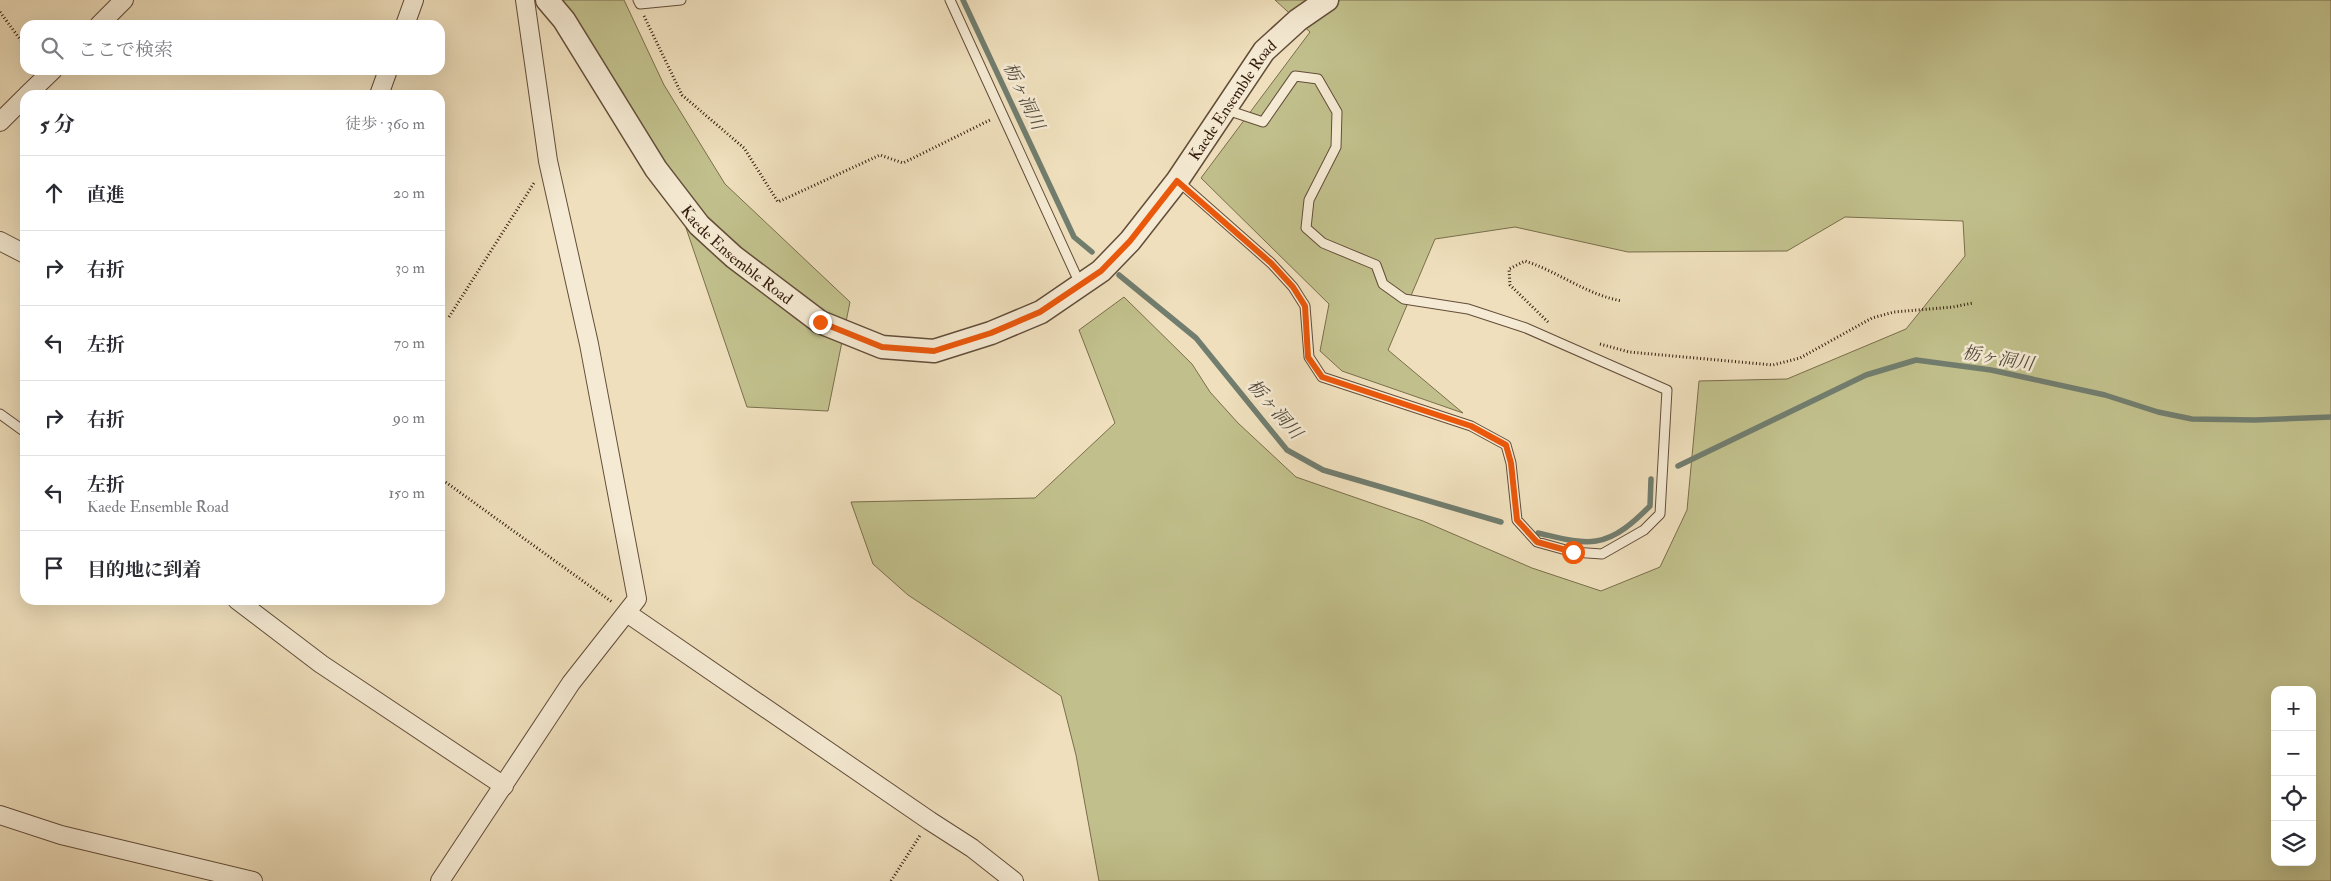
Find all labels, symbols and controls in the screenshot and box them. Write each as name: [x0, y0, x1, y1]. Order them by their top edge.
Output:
search box: [20, 20, 445, 75]
icon: search: [38, 34, 66, 62]
street label: Kaede Ensemble Road: [1185, 36, 1281, 165]
text: ここで検索: [78, 38, 173, 62]
water label: 栃ヶ洞川: [998, 59, 1050, 136]
text: 5 分: [40, 111, 75, 138]
text: 徒歩 · 360 m: [345, 114, 425, 134]
icon: ahead: [40, 179, 68, 207]
text: 直進: [87, 183, 125, 207]
text: 20 m: [393, 183, 425, 203]
street label: Kaede Ensemble Road: [676, 201, 797, 309]
icon: right: [40, 254, 68, 282]
text: 右折: [87, 258, 125, 282]
text: 30 m: [395, 258, 425, 278]
route end: [809, 311, 832, 334]
icon: left: [40, 329, 68, 357]
text: 左折: [87, 333, 125, 357]
text: 70 m: [394, 333, 425, 353]
water label: 栃ヶ洞川: [1960, 341, 2037, 376]
water label: 栃ヶ洞川: [1242, 375, 1308, 446]
icon: right: [40, 404, 68, 432]
text: 右折: [87, 408, 125, 432]
text: 90 m: [393, 408, 425, 428]
text: 左折: [87, 473, 125, 497]
icon: left: [40, 479, 68, 507]
text: 150 m: [388, 483, 425, 503]
text: Kaede Ensemble Road: [87, 497, 229, 517]
route start: [1562, 541, 1585, 564]
icon: arrive: [40, 554, 68, 582]
text: 目的地に到着: [87, 558, 201, 582]
map controls: [2271, 686, 2316, 866]
button: +: [2271, 686, 2316, 731]
button: −: [2271, 731, 2316, 776]
button: locate: [2271, 776, 2316, 821]
button: layers: [2271, 821, 2316, 866]

